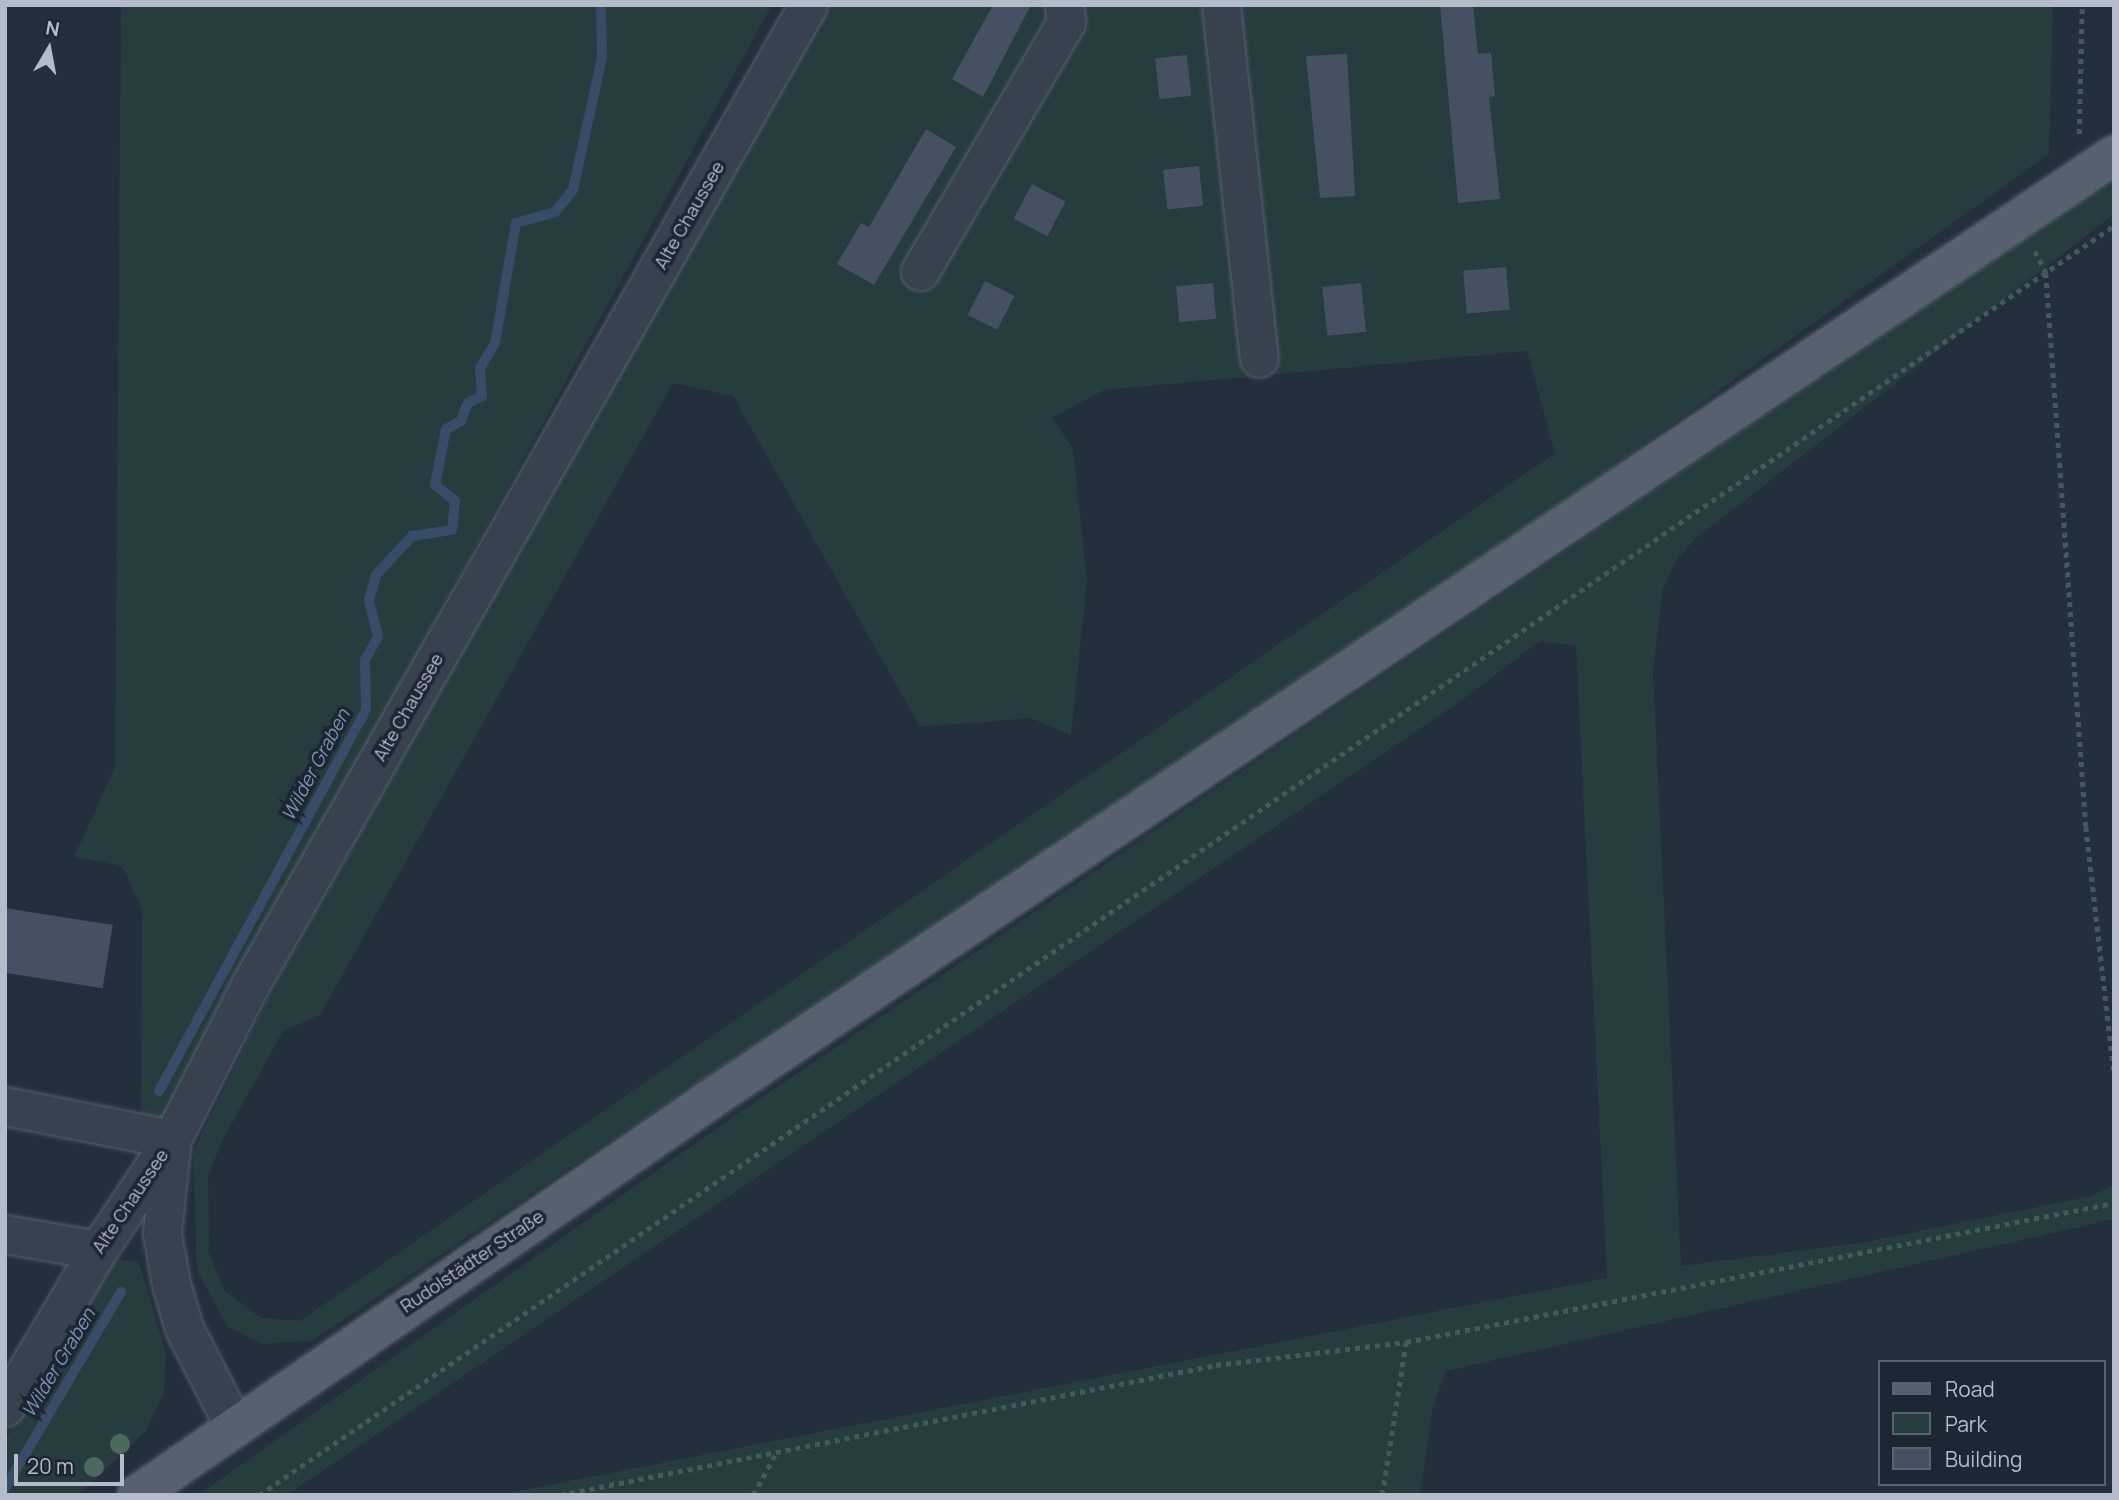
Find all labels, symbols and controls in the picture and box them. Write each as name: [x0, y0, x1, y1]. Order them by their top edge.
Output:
north arrow: [14, 14, 84, 84]
text: N: [44, 14, 62, 42]
street label: Alte Chaussee: [649, 157, 729, 273]
street label: Alte Chaussee: [368, 649, 448, 765]
water label: Wilder Graben: [277, 705, 355, 825]
street label: Alte Chaussee: [87, 1145, 173, 1257]
street label: Rudolstädter Straße: [396, 1205, 548, 1317]
water label: Wilder Graben: [18, 1304, 100, 1422]
legend: [1878, 1360, 2105, 1486]
text: Road: [1945, 1375, 1995, 1403]
text: Park: [1945, 1410, 1987, 1438]
scale bar: [18, 1440, 128, 1484]
text: Building: [1945, 1445, 2022, 1473]
text: 20 m: [27, 1452, 74, 1480]

